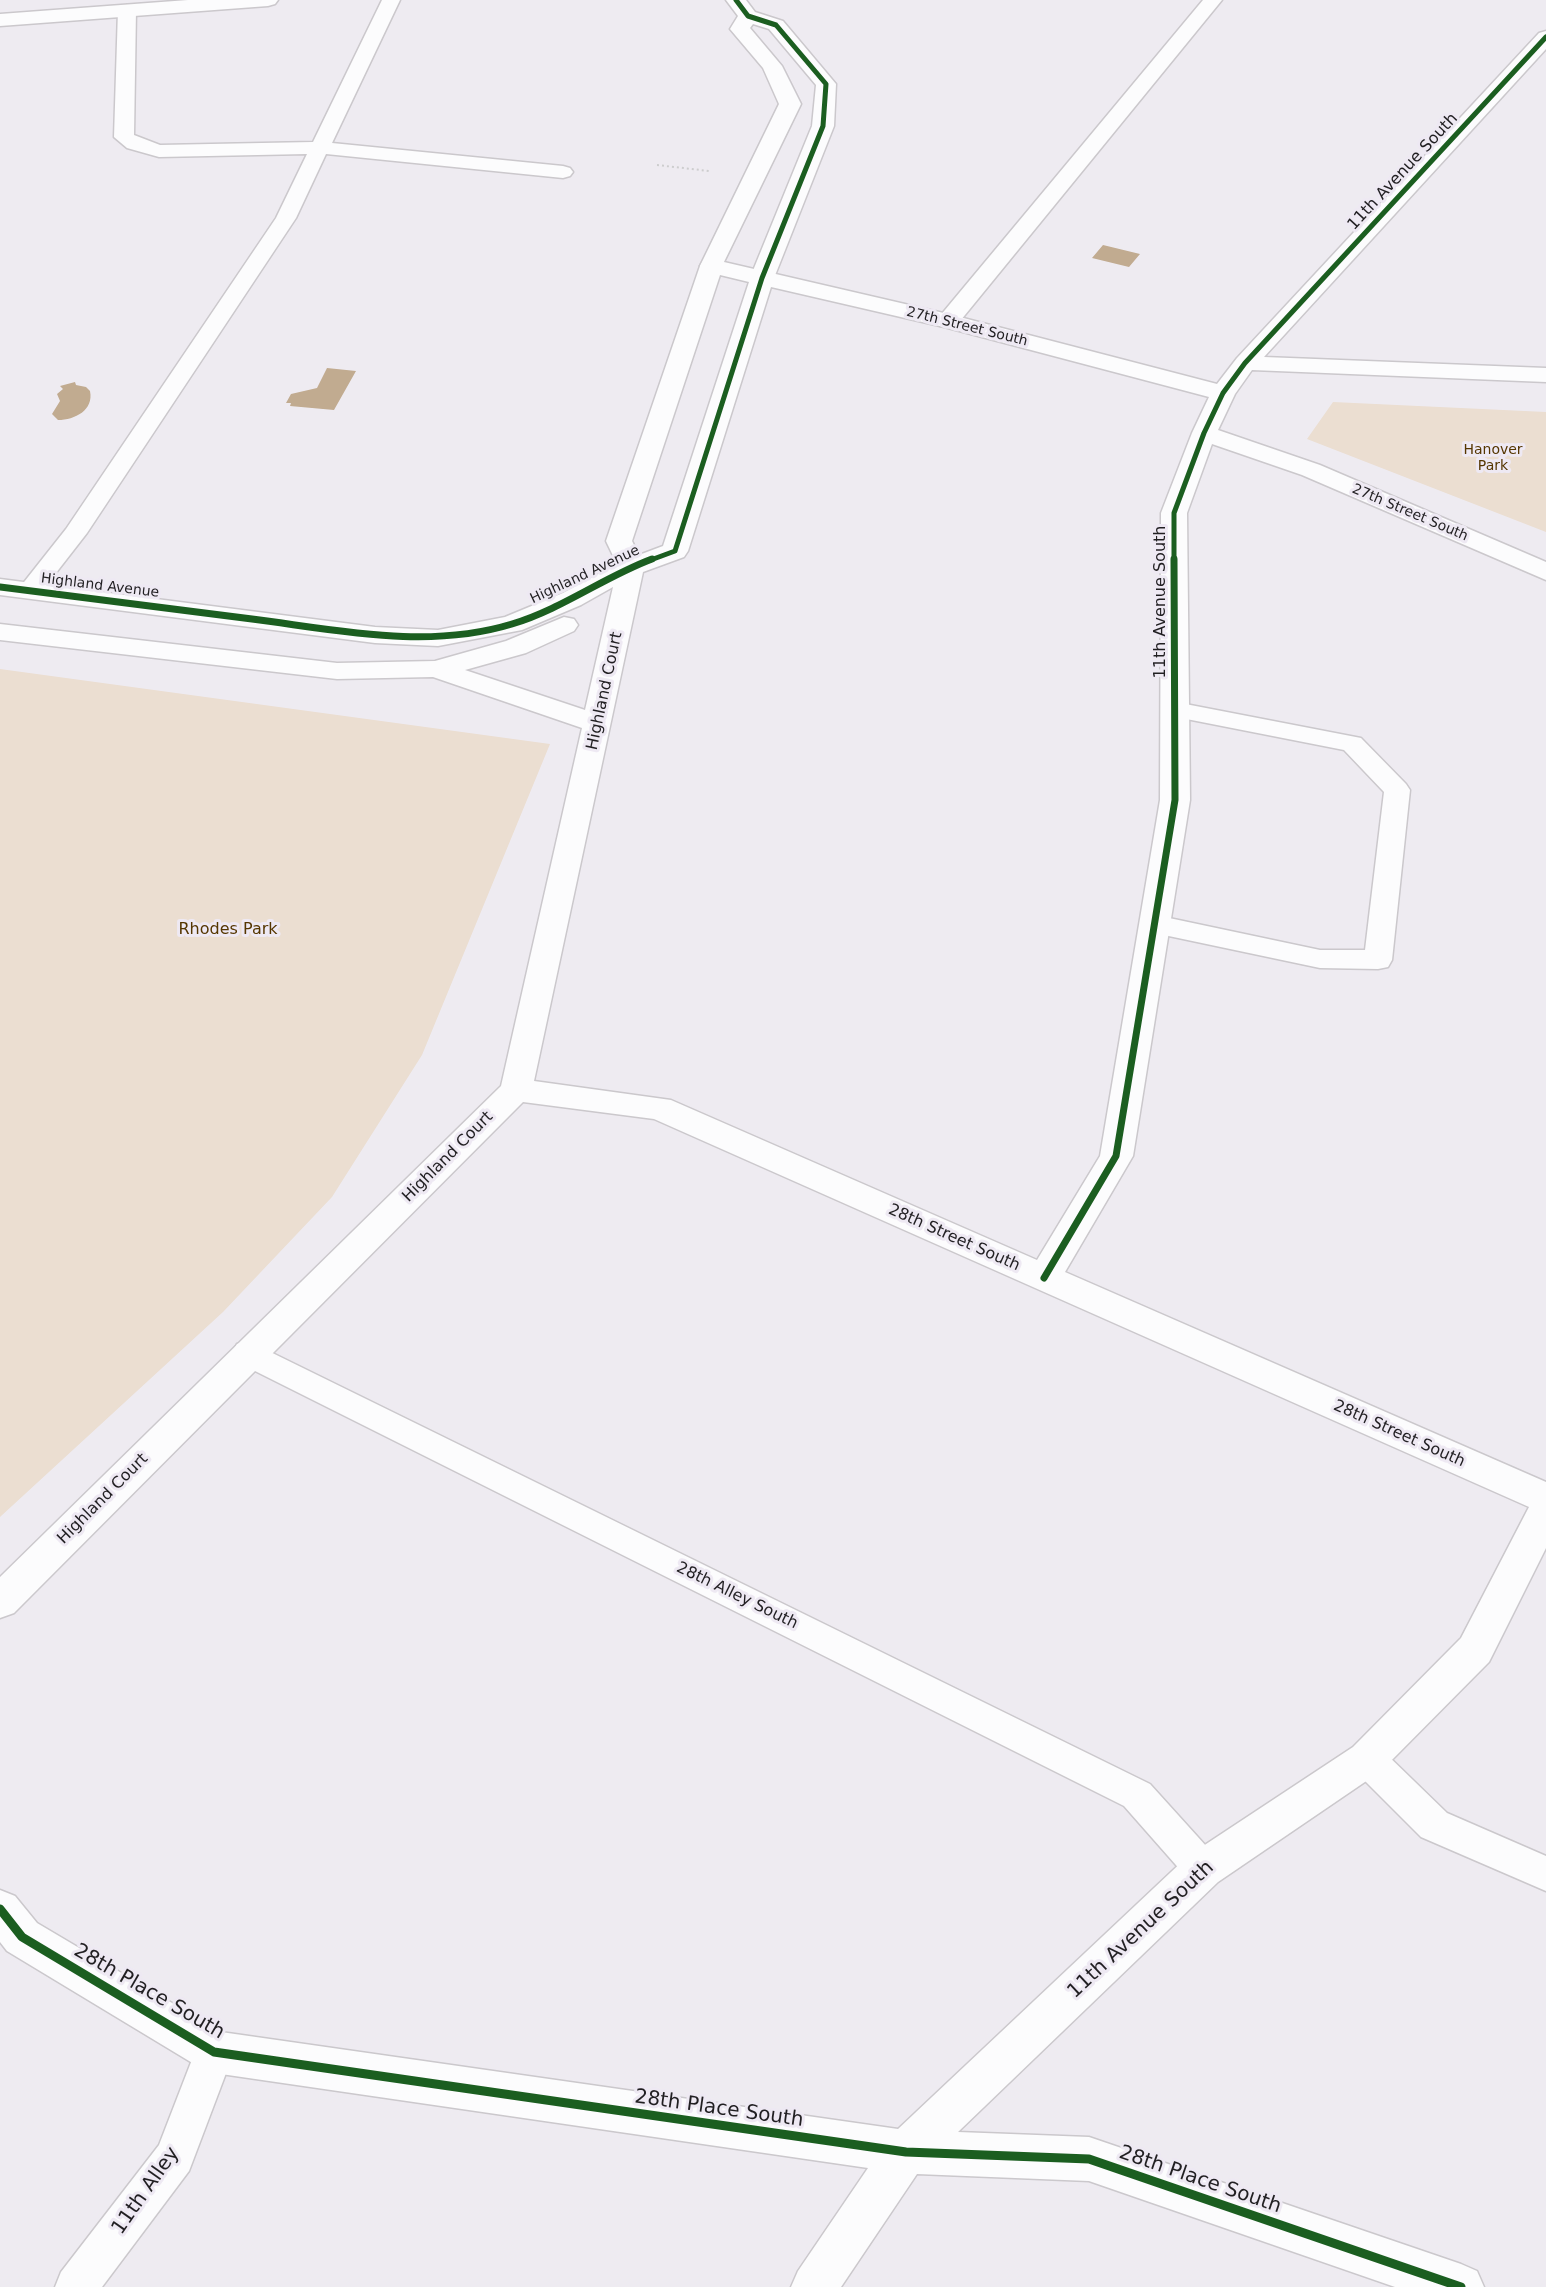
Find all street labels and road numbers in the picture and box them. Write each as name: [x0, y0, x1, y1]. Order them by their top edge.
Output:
street label: 11th Avenue South: [1344, 110, 1462, 234]
street label: 27th Street South: [905, 304, 1029, 350]
street label: 27th Street South: [1350, 481, 1470, 545]
street label: 11th Avenue South: [1151, 526, 1171, 678]
street label: Highland Avenue: [528, 542, 642, 608]
street label: Highland Avenue: [40, 570, 160, 602]
street label: Highland Court: [583, 630, 627, 752]
street label: Highland Court: [399, 1108, 497, 1206]
street label: 28th Street South: [885, 1200, 1023, 1276]
street label: 28th Street South: [1330, 1396, 1468, 1472]
street label: Highland Court: [54, 1450, 152, 1548]
street label: 28th Alley South: [673, 1558, 801, 1634]
street label: 11th Avenue South: [1063, 1856, 1219, 2004]
street label: 28th Place South: [69, 1939, 229, 2045]
street label: 28th Place South: [633, 2085, 805, 2133]
street label: 28th Place South: [1116, 2141, 1284, 2219]
street label: 11th Alley: [107, 2143, 185, 2239]

